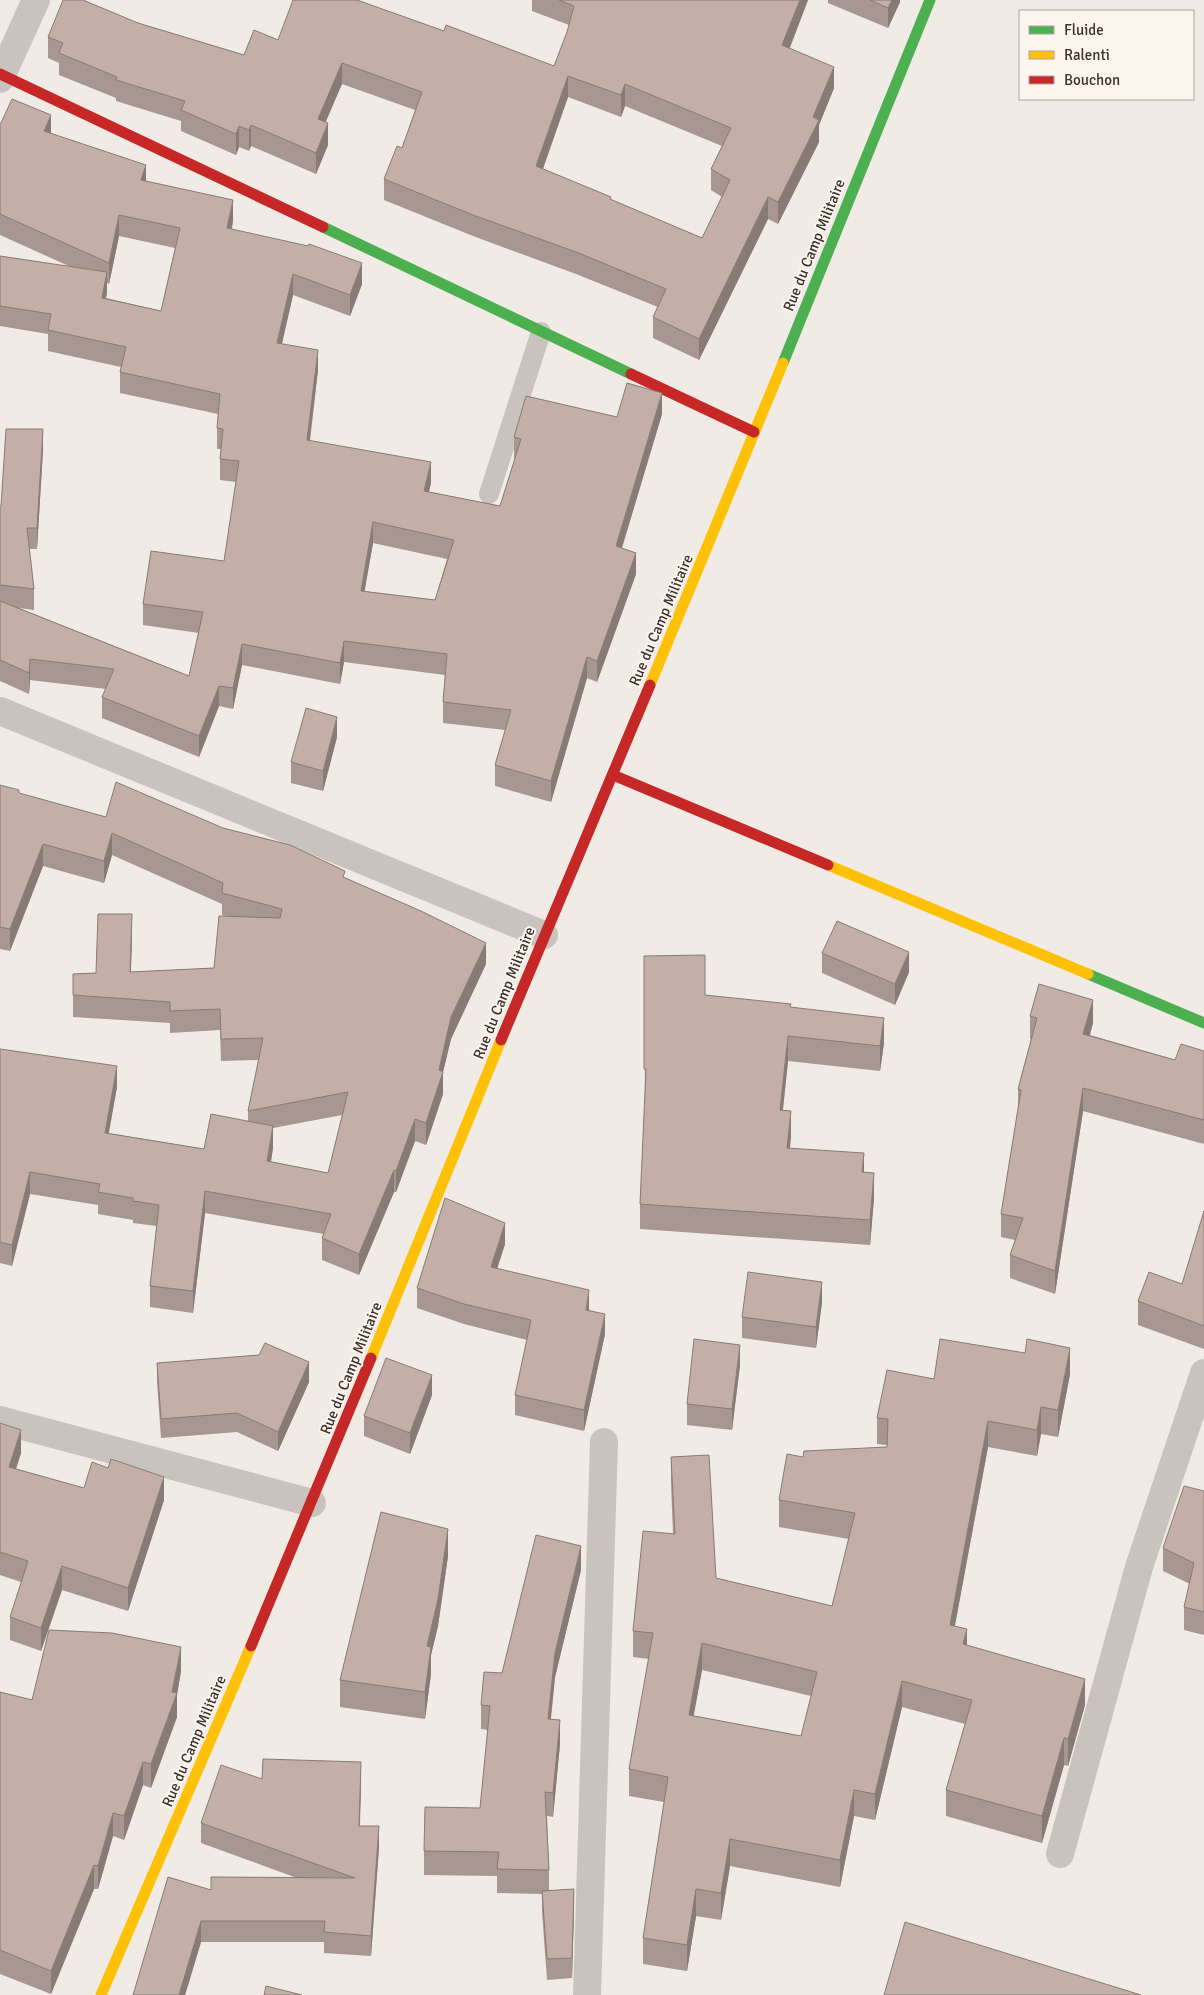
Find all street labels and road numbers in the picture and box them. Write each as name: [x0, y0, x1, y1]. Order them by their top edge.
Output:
street label: Rue du Camp Militaire: [779, 176, 849, 314]
street label: Rue du Camp Militaire: [625, 552, 697, 688]
street label: Rue du Camp Militaire: [469, 924, 539, 1062]
street label: Rue du Camp Militaire: [316, 1299, 386, 1437]
street label: Rue du Camp Militaire: [158, 1673, 230, 1809]

